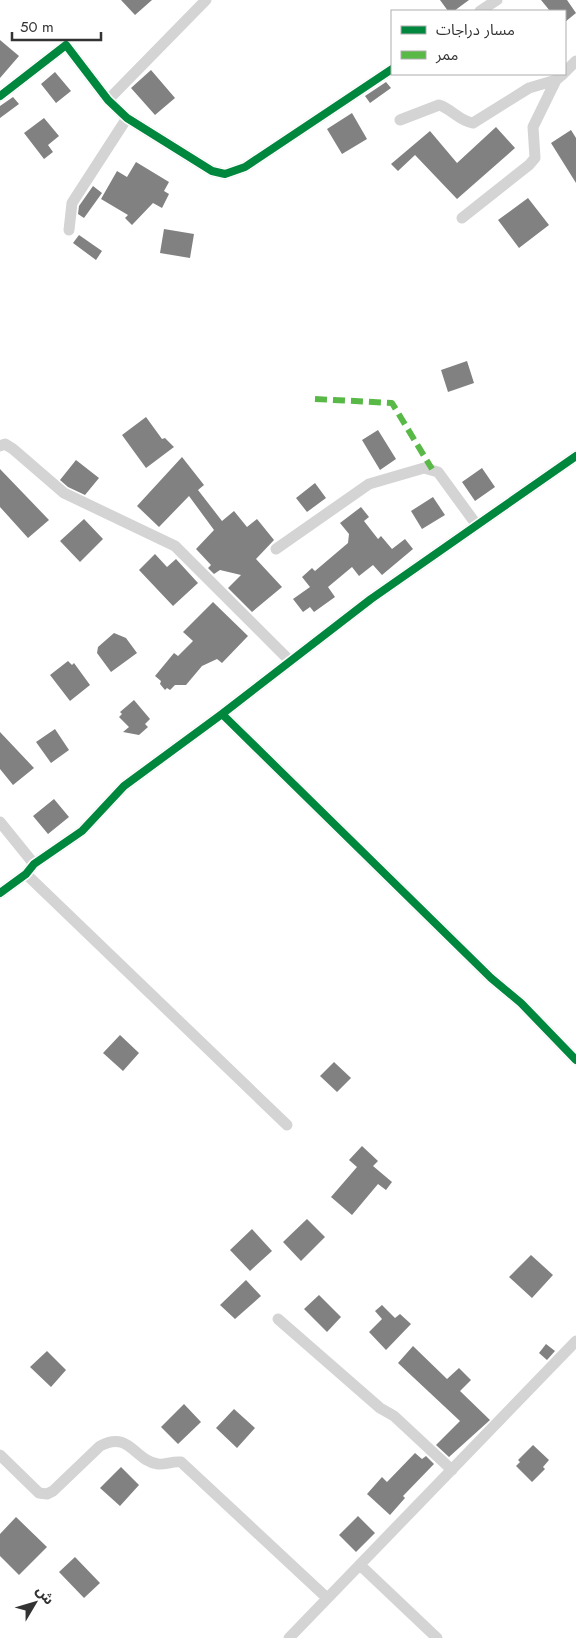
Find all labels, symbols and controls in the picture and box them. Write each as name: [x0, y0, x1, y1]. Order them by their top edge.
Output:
scale bar: [12, 10, 101, 42]
legend: [391, 10, 566, 75]
text: 50 m: [20, 16, 54, 38]
text: مسار دراجات: [436, 19, 515, 41]
text: ممر: [435, 44, 459, 66]
north arrow: [10, 1578, 60, 1628]
text: ش: [31, 1581, 59, 1609]

